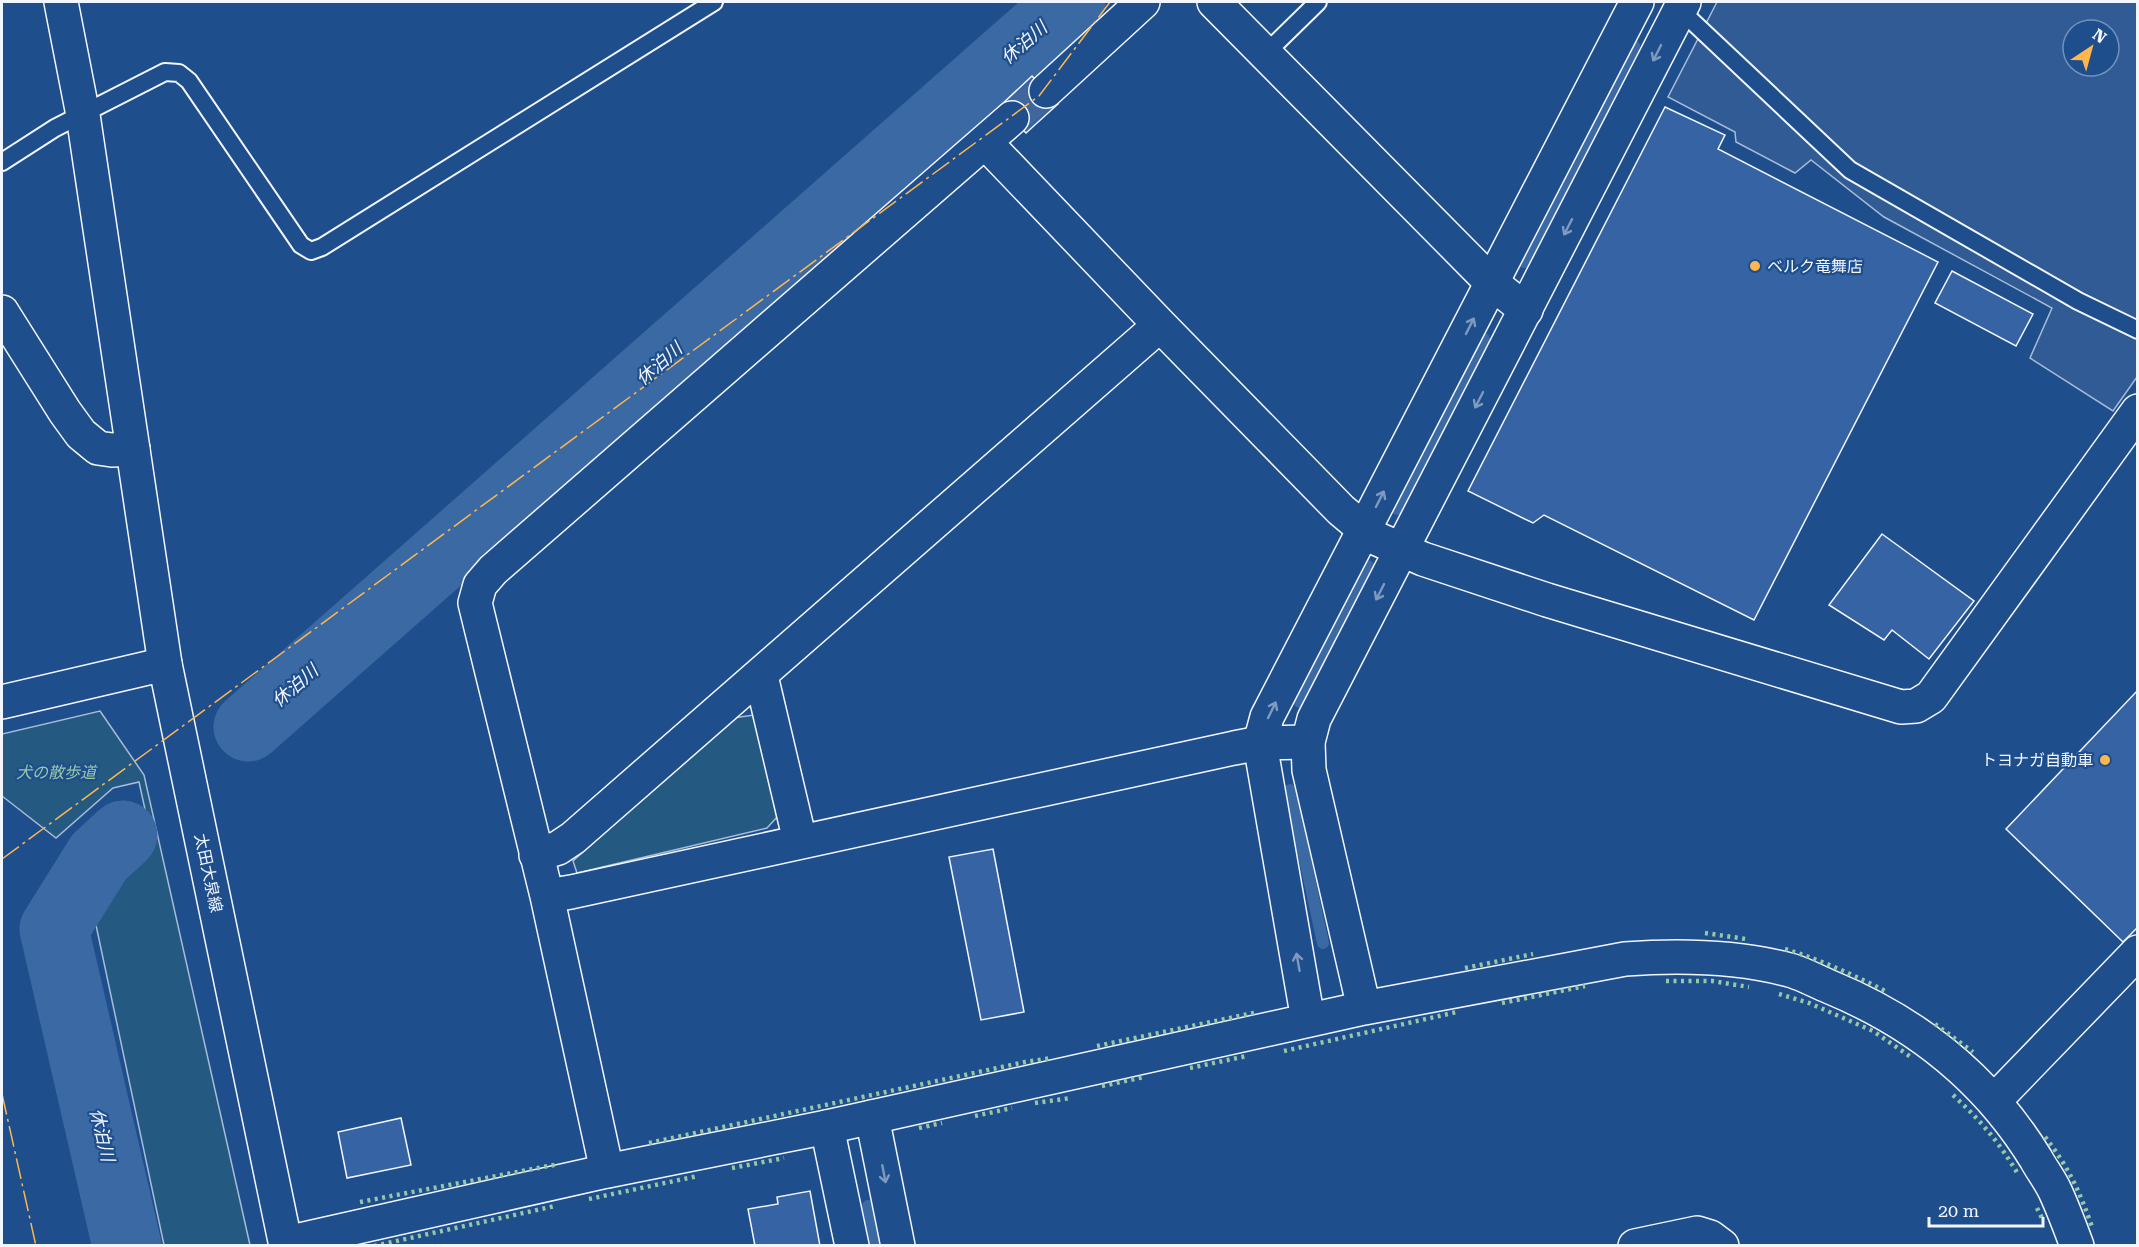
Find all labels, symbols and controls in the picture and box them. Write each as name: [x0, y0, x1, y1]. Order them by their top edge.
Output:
water label: 休泊川: [996, 16, 1052, 68]
north arrow: [2061, 18, 2121, 78]
text: N: [2089, 25, 2110, 48]
one-way arrow: [1651, 44, 1663, 62]
one-way arrow: [1562, 218, 1574, 235]
place label: ベルク竜舞店: [1767, 257, 1863, 276]
marker: ベルク竜舞店: [1748, 259, 1762, 273]
one-way arrow: [1465, 317, 1476, 335]
water label: 休泊川: [631, 337, 687, 389]
one-way arrow: [1473, 391, 1485, 408]
one-way arrow: [1374, 491, 1386, 508]
one-way arrow: [1373, 583, 1385, 601]
water label: 休泊川: [267, 659, 323, 711]
one-way arrow: [1266, 701, 1278, 719]
place label: トヨナガ自動車: [1981, 751, 2093, 770]
marker: トヨナガ自動車: [2098, 753, 2112, 767]
park label: 犬の散歩道: [16, 763, 99, 782]
street label: 太田大泉線: [191, 832, 226, 914]
one-way arrow: [1292, 953, 1303, 973]
water label: 休泊川: [86, 1106, 119, 1166]
one-way arrow: [879, 1164, 890, 1183]
scale bar: [1929, 1190, 2043, 1228]
text: 20 m: [1938, 1200, 1979, 1221]

